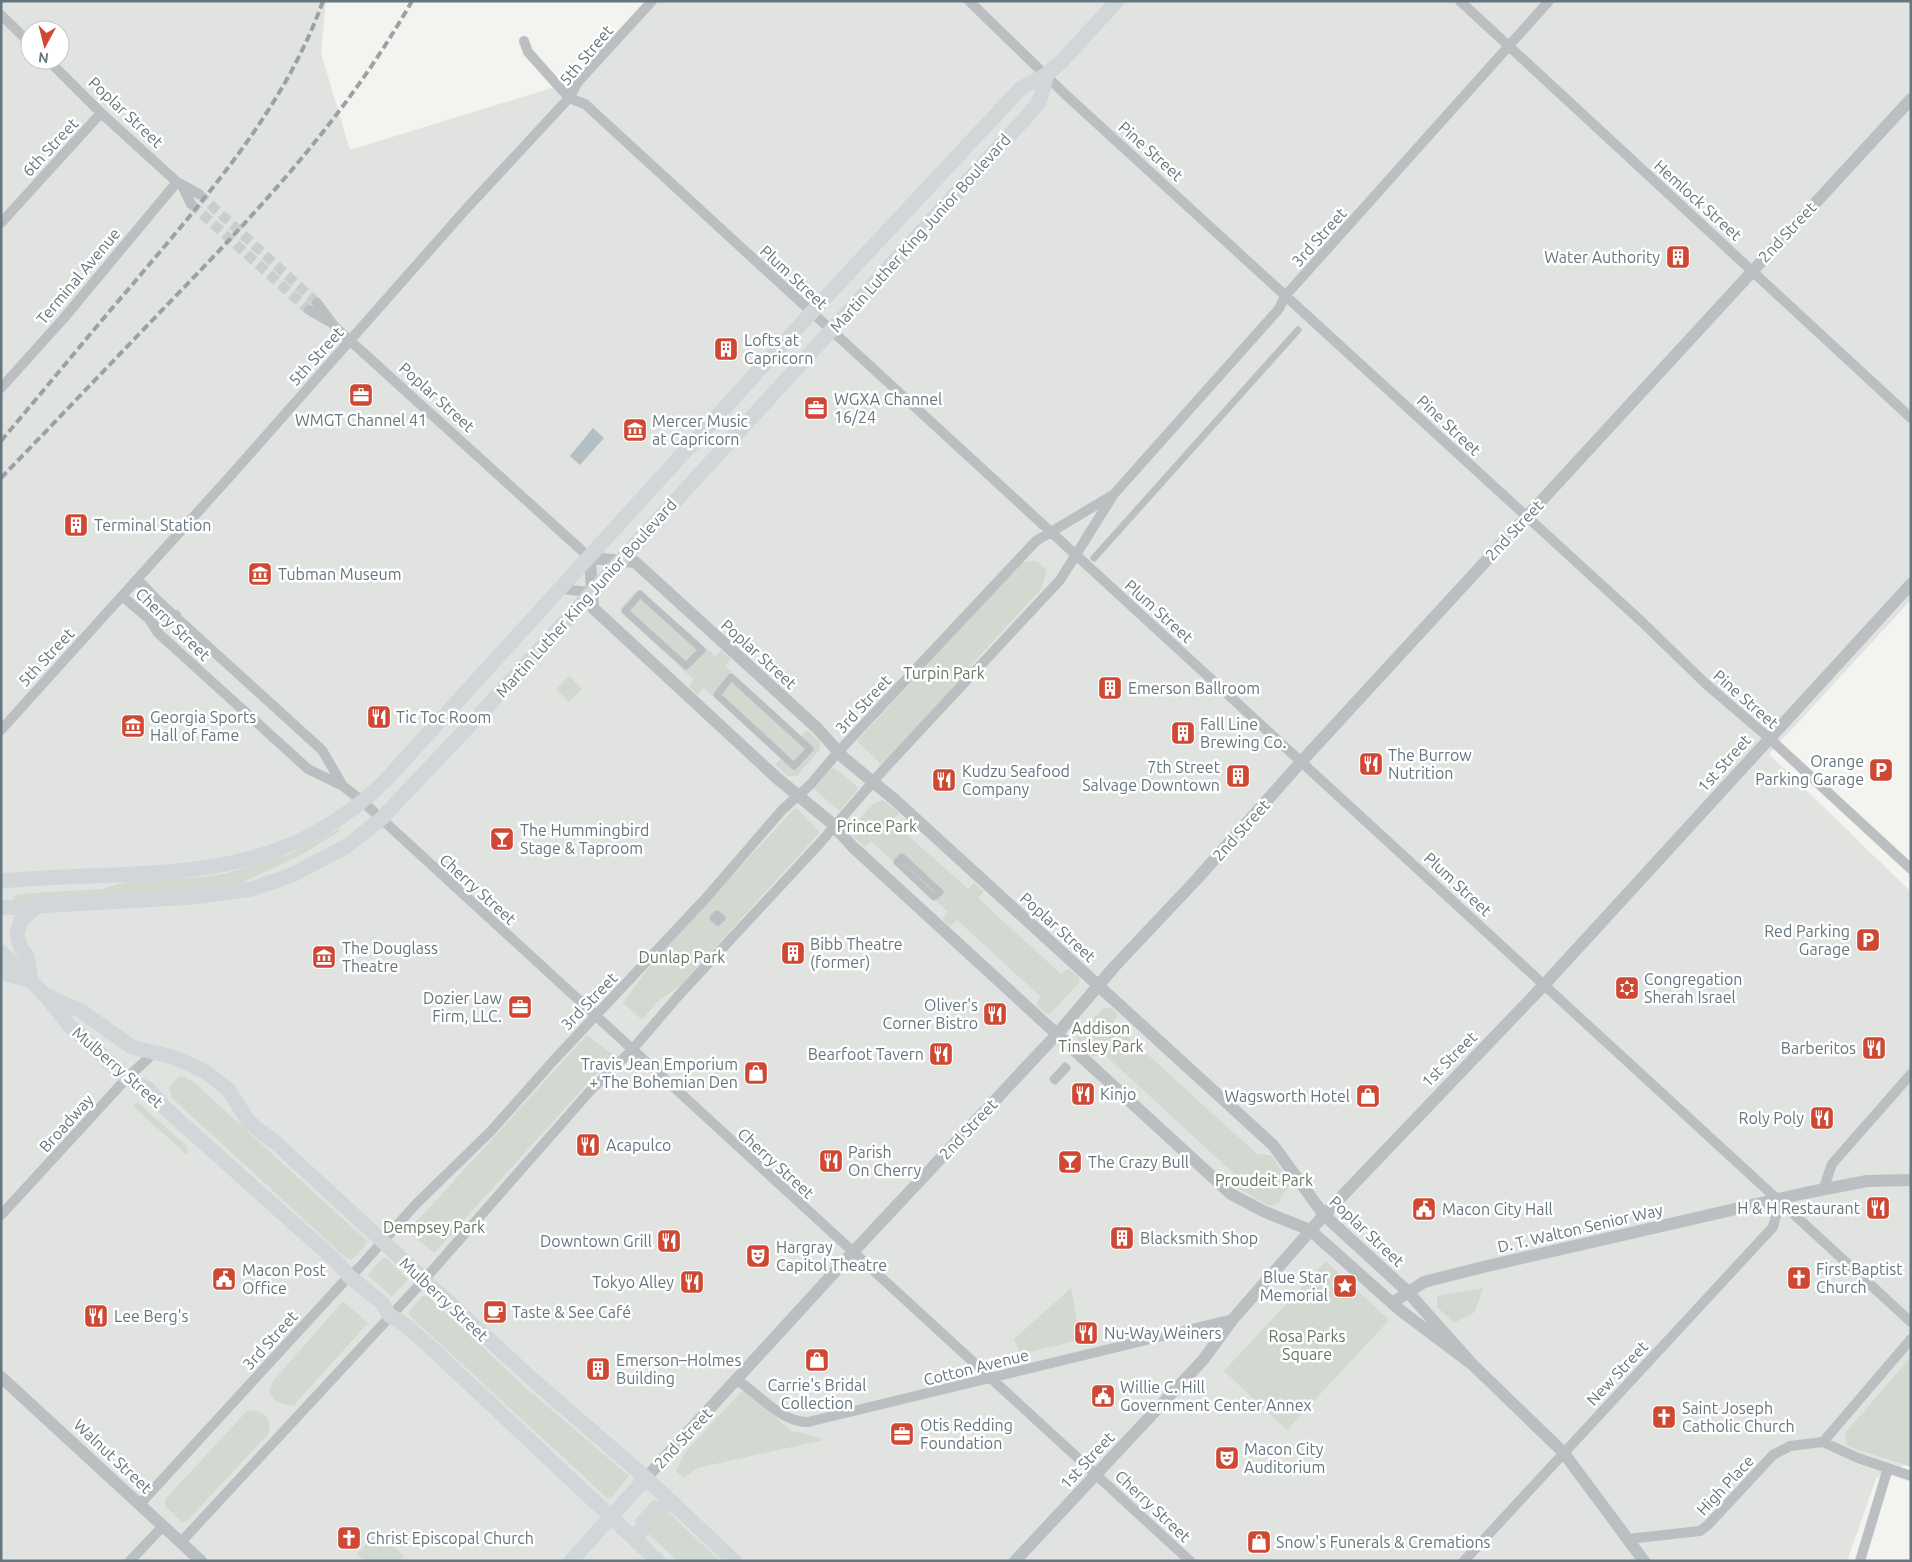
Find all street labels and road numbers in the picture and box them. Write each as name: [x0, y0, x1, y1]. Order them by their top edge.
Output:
street label: 5th Street: [556, 21, 617, 89]
street label: Poplar Street: [85, 73, 167, 151]
street label: 6th Street: [19, 114, 82, 180]
street label: Pine Street: [1115, 118, 1187, 185]
street label: Martin Luther King Junior Boulevard: [826, 130, 1014, 336]
street label: Hemlock Street: [1651, 156, 1746, 244]
street label: 2nd Street: [1755, 198, 1820, 266]
street label: 3rd Street: [1288, 203, 1351, 270]
street label: Terminal Avenue: [33, 224, 123, 328]
street label: Plum Street: [757, 241, 832, 313]
street label: 5th Street: [285, 322, 348, 389]
street label: Poplar Street: [396, 359, 479, 436]
street label: Pine Street: [1414, 391, 1485, 459]
street label: Martin Luther King Junior Boulevard: [492, 495, 680, 701]
street label: 2nd Street: [1482, 496, 1547, 564]
street label: Plum Street: [1121, 576, 1197, 647]
street label: Cherry Street: [132, 584, 214, 664]
street label: Poplar Street: [718, 616, 801, 693]
street label: 5th Street: [15, 624, 78, 690]
street label: Pine Street: [1710, 666, 1783, 732]
street label: 3rd Street: [832, 671, 895, 737]
street label: 1st Street: [1694, 730, 1755, 795]
street label: 2nd Street: [1209, 795, 1274, 864]
street label: Plum Street: [1421, 848, 1496, 920]
street label: Cherry Street: [436, 850, 520, 928]
street label: Poplar Street: [1017, 889, 1100, 966]
street label: 3rd Street: [557, 968, 621, 1033]
street label: Mulberry Street: [69, 1023, 167, 1112]
street label: 1st Street: [1418, 1027, 1481, 1090]
street label: Broadway: [35, 1090, 97, 1156]
street label: 2nd Street: [936, 1095, 1001, 1163]
street label: Cherry Street: [734, 1124, 818, 1202]
street label: Poplar Street: [1326, 1192, 1408, 1270]
street label: D. T. Walton Senior Way: [1496, 1200, 1665, 1256]
street label: Mulberry Street: [396, 1254, 492, 1345]
street label: 3rd Street: [239, 1306, 302, 1373]
street label: New Street: [1583, 1337, 1652, 1409]
street label: Cotton Avenue: [922, 1345, 1030, 1389]
street label: 2nd Street: [651, 1404, 716, 1472]
street label: Walnut Street: [70, 1415, 156, 1497]
street label: 1st Street: [1056, 1428, 1118, 1492]
street label: High Place: [1693, 1451, 1757, 1519]
street label: Cherry Street: [1112, 1467, 1195, 1546]

